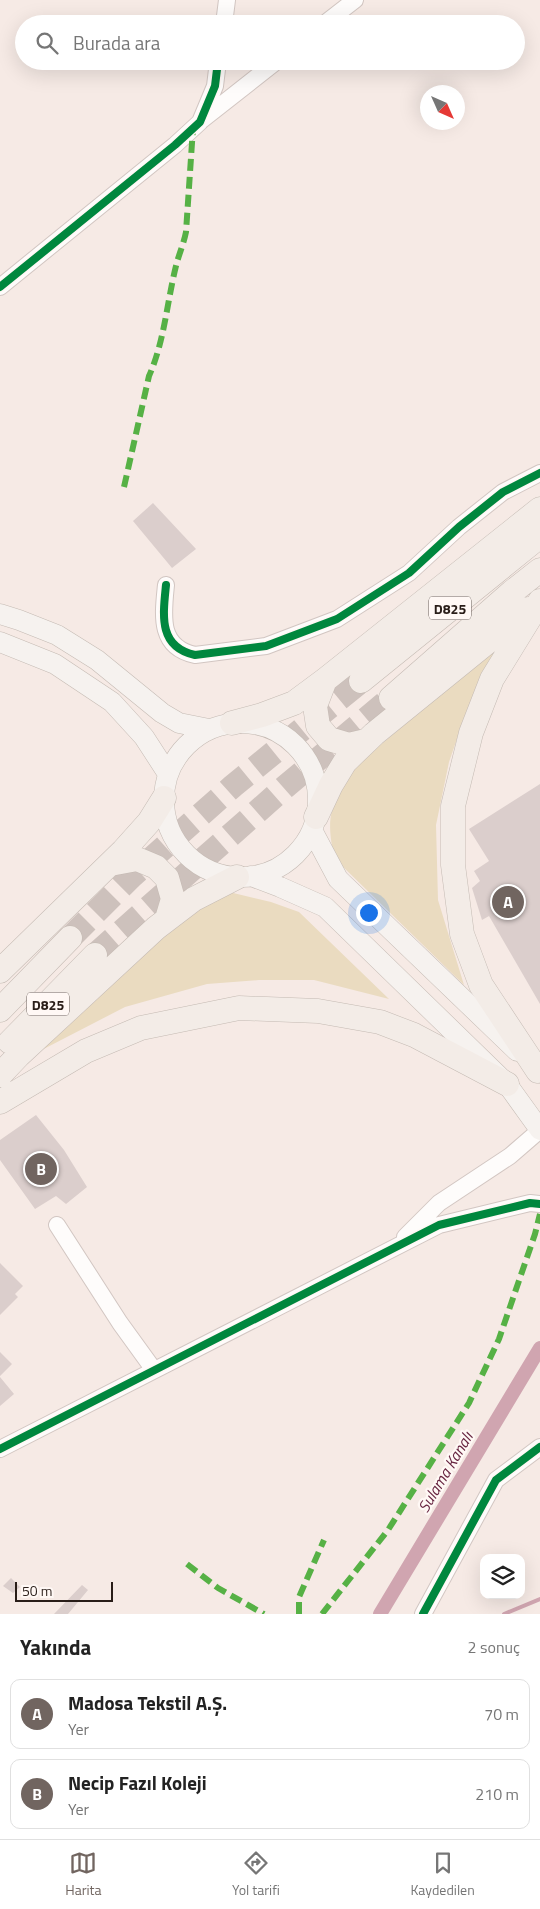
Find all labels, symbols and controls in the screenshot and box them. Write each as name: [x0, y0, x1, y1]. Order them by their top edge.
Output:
search box: [15, 15, 525, 70]
text: Burada ara: [73, 28, 160, 57]
icon: search: [33, 29, 61, 57]
north arrow: [420, 85, 465, 130]
road number: D825: [429, 596, 471, 620]
pin: A: [492, 883, 524, 921]
your location: [356, 900, 382, 926]
road number: D825: [27, 992, 69, 1016]
pin: B: [25, 1150, 57, 1188]
water label: Sulama Kanalı: [412, 1426, 479, 1517]
map controls: [480, 1554, 525, 1599]
button: layers: [480, 1554, 525, 1599]
scale bar: [15, 1579, 112, 1602]
text: 50 m: [22, 1580, 52, 1601]
text: Yakında: [20, 1631, 91, 1663]
text: 2 sonuç: [468, 1635, 520, 1659]
text: Madosa Tekstil A.Ş.: [68, 1688, 227, 1717]
text: A: [32, 1702, 42, 1726]
text: 70 m: [484, 1702, 519, 1726]
text: Yer: [68, 1717, 89, 1741]
text: Necip Fazıl Koleji: [68, 1768, 207, 1797]
text: B: [32, 1782, 42, 1806]
text: 210 m: [475, 1782, 519, 1806]
text: Yer: [68, 1797, 89, 1821]
tab: Harita: [65, 1849, 102, 1900]
tab: Yol tarifi: [232, 1849, 280, 1900]
tab: Kaydedilen: [410, 1849, 475, 1900]

